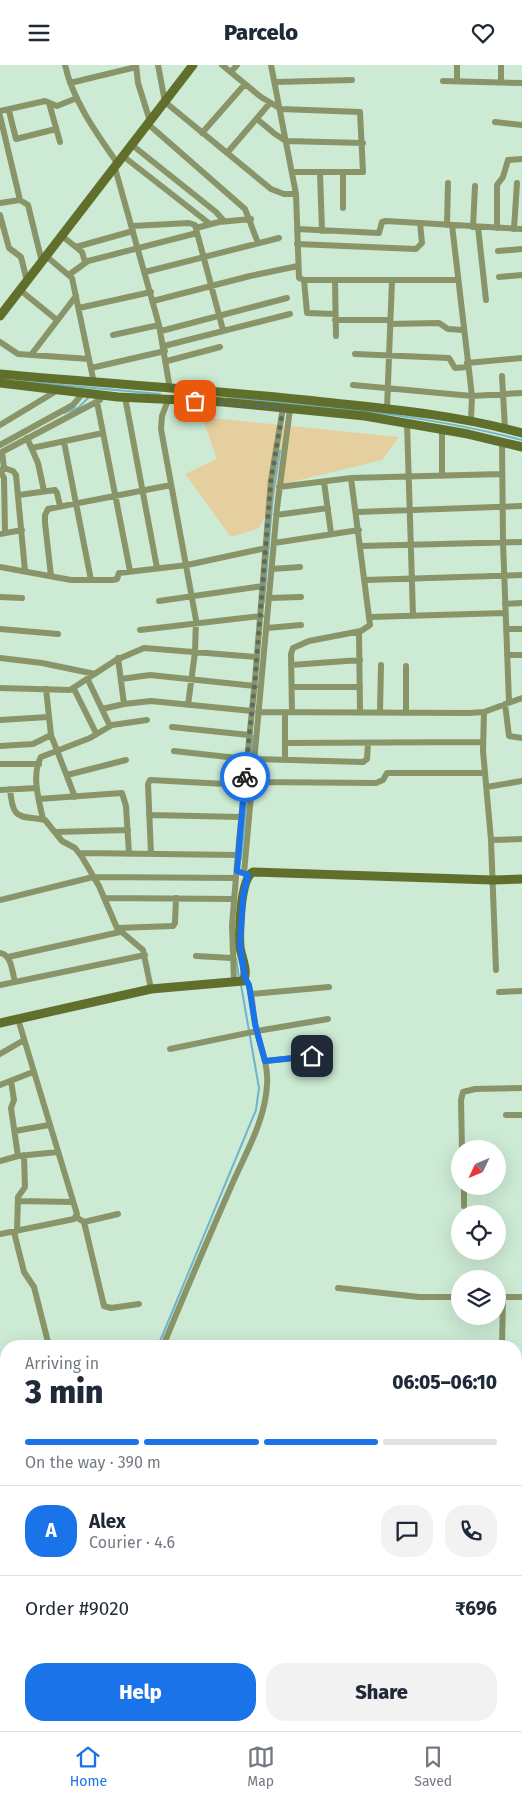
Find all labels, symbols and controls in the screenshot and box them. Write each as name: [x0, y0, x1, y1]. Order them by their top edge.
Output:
icon: menu: [25, 19, 53, 47]
text: Parcelo: [224, 19, 298, 46]
icon: heart: [469, 19, 497, 47]
pin: [174, 380, 216, 422]
icon: bag: [181, 387, 209, 415]
courier: [220, 752, 270, 802]
icon: bike: [231, 763, 259, 791]
pin: [291, 1035, 333, 1077]
icon: home: [298, 1042, 326, 1070]
north arrow: [451, 1140, 506, 1195]
map controls: [451, 1140, 506, 1325]
button: locate: [451, 1205, 506, 1260]
button: layers: [451, 1270, 506, 1325]
text: Arriving in: [25, 1354, 99, 1373]
text: 06:05–06:10: [392, 1371, 497, 1394]
text: 3 min: [25, 1373, 103, 1411]
text: On the way · 390 m: [25, 1453, 161, 1472]
button: chat: [381, 1505, 433, 1557]
button: phone: [445, 1505, 497, 1557]
text: Alex: [89, 1510, 126, 1533]
text: A: [45, 1519, 57, 1542]
text: Courier · 4.6: [89, 1533, 175, 1552]
text: Order #9020: [25, 1597, 129, 1620]
text: ₹696: [455, 1597, 497, 1620]
button: Help: [25, 1663, 256, 1721]
button: Share: [266, 1663, 497, 1721]
tab: Home: [70, 1743, 107, 1790]
tab: Map: [247, 1743, 275, 1790]
tab: Saved: [414, 1743, 452, 1790]

